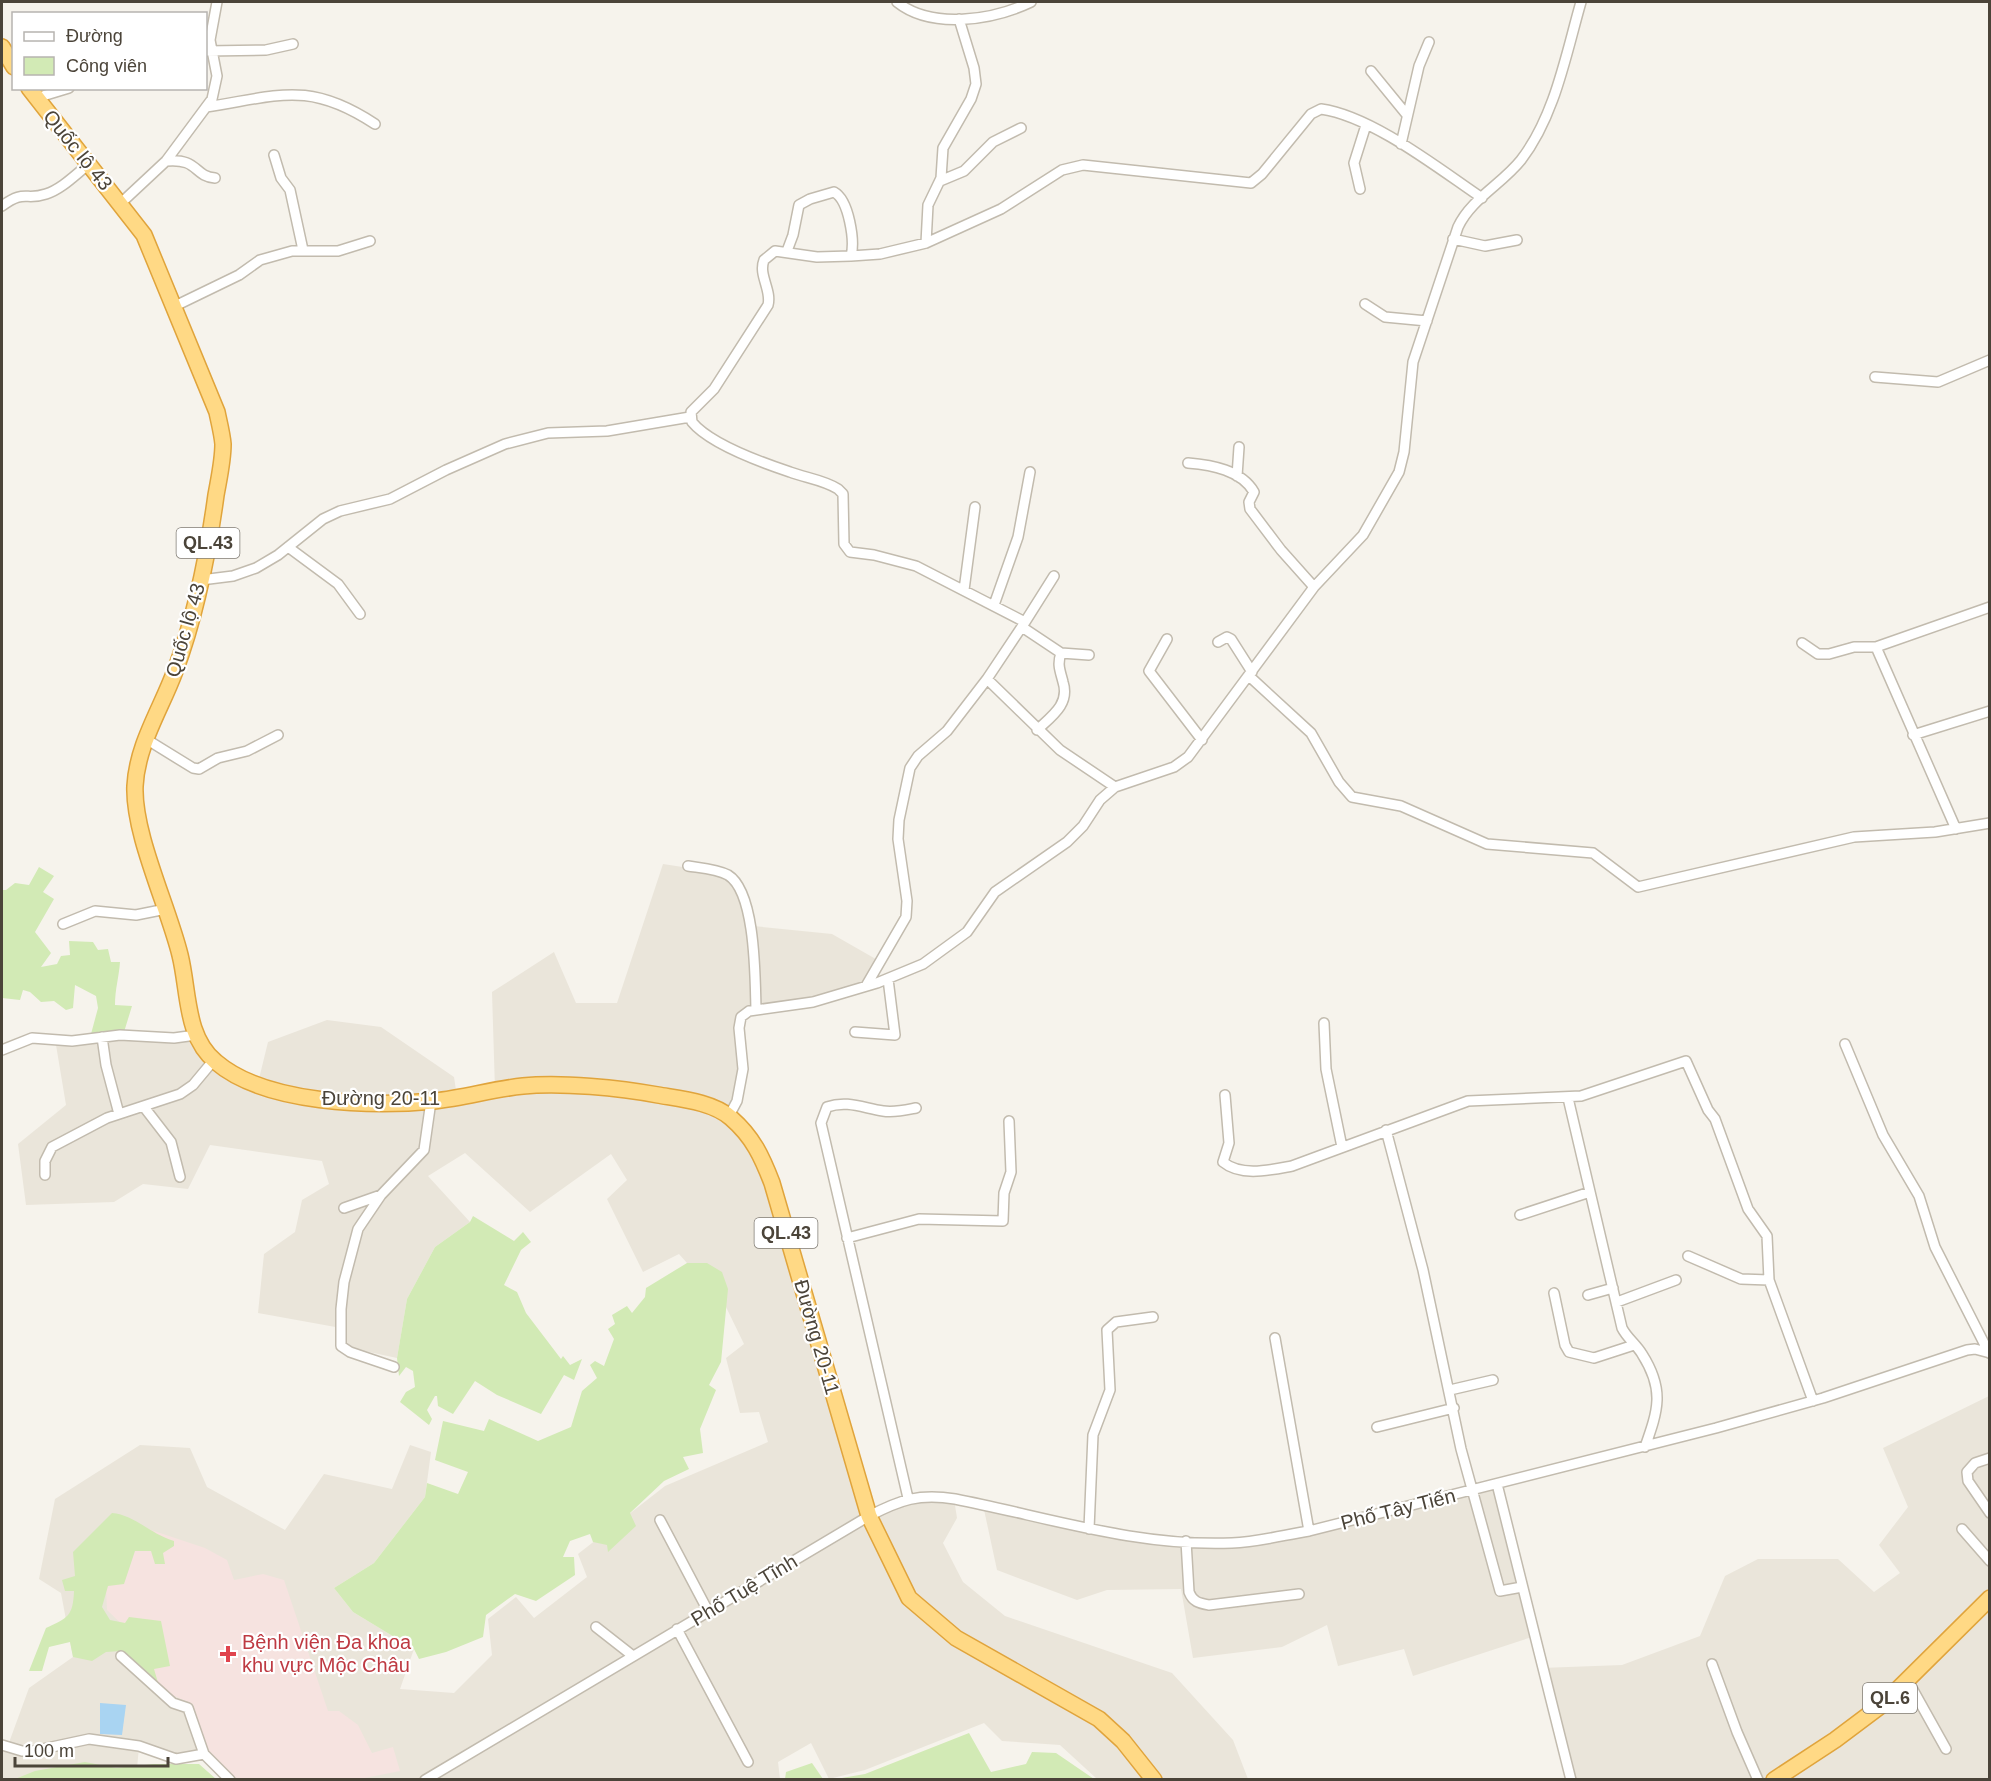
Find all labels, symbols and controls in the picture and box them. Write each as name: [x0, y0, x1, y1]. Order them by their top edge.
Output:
legend: [12, 12, 207, 90]
text: Đường: [66, 26, 123, 46]
text: Công viên: [66, 56, 147, 76]
street label: Quốc lộ 43: [39, 105, 117, 195]
road number: QL.43: [176, 528, 240, 558]
street label: Quốc lộ 43: [161, 580, 209, 680]
street label: Đường 20-11: [322, 1087, 440, 1109]
road number: QL.43: [754, 1218, 818, 1248]
street label: Đường 20-11: [790, 1277, 844, 1397]
street label: Phố Tây Tiến: [1338, 1484, 1458, 1534]
street label: Phố Tuệ Tĩnh: [687, 1550, 801, 1630]
place label: Bệnh viện Đa khoa khu vực Mộc Châu: [242, 1631, 412, 1676]
marker: Bệnh viện Đa khoa khu vực Mộc Châu: [219, 1645, 237, 1663]
road number: QL.6: [1863, 1683, 1917, 1713]
scale bar: [15, 1730, 168, 1768]
text: 100 m: [24, 1741, 74, 1761]

